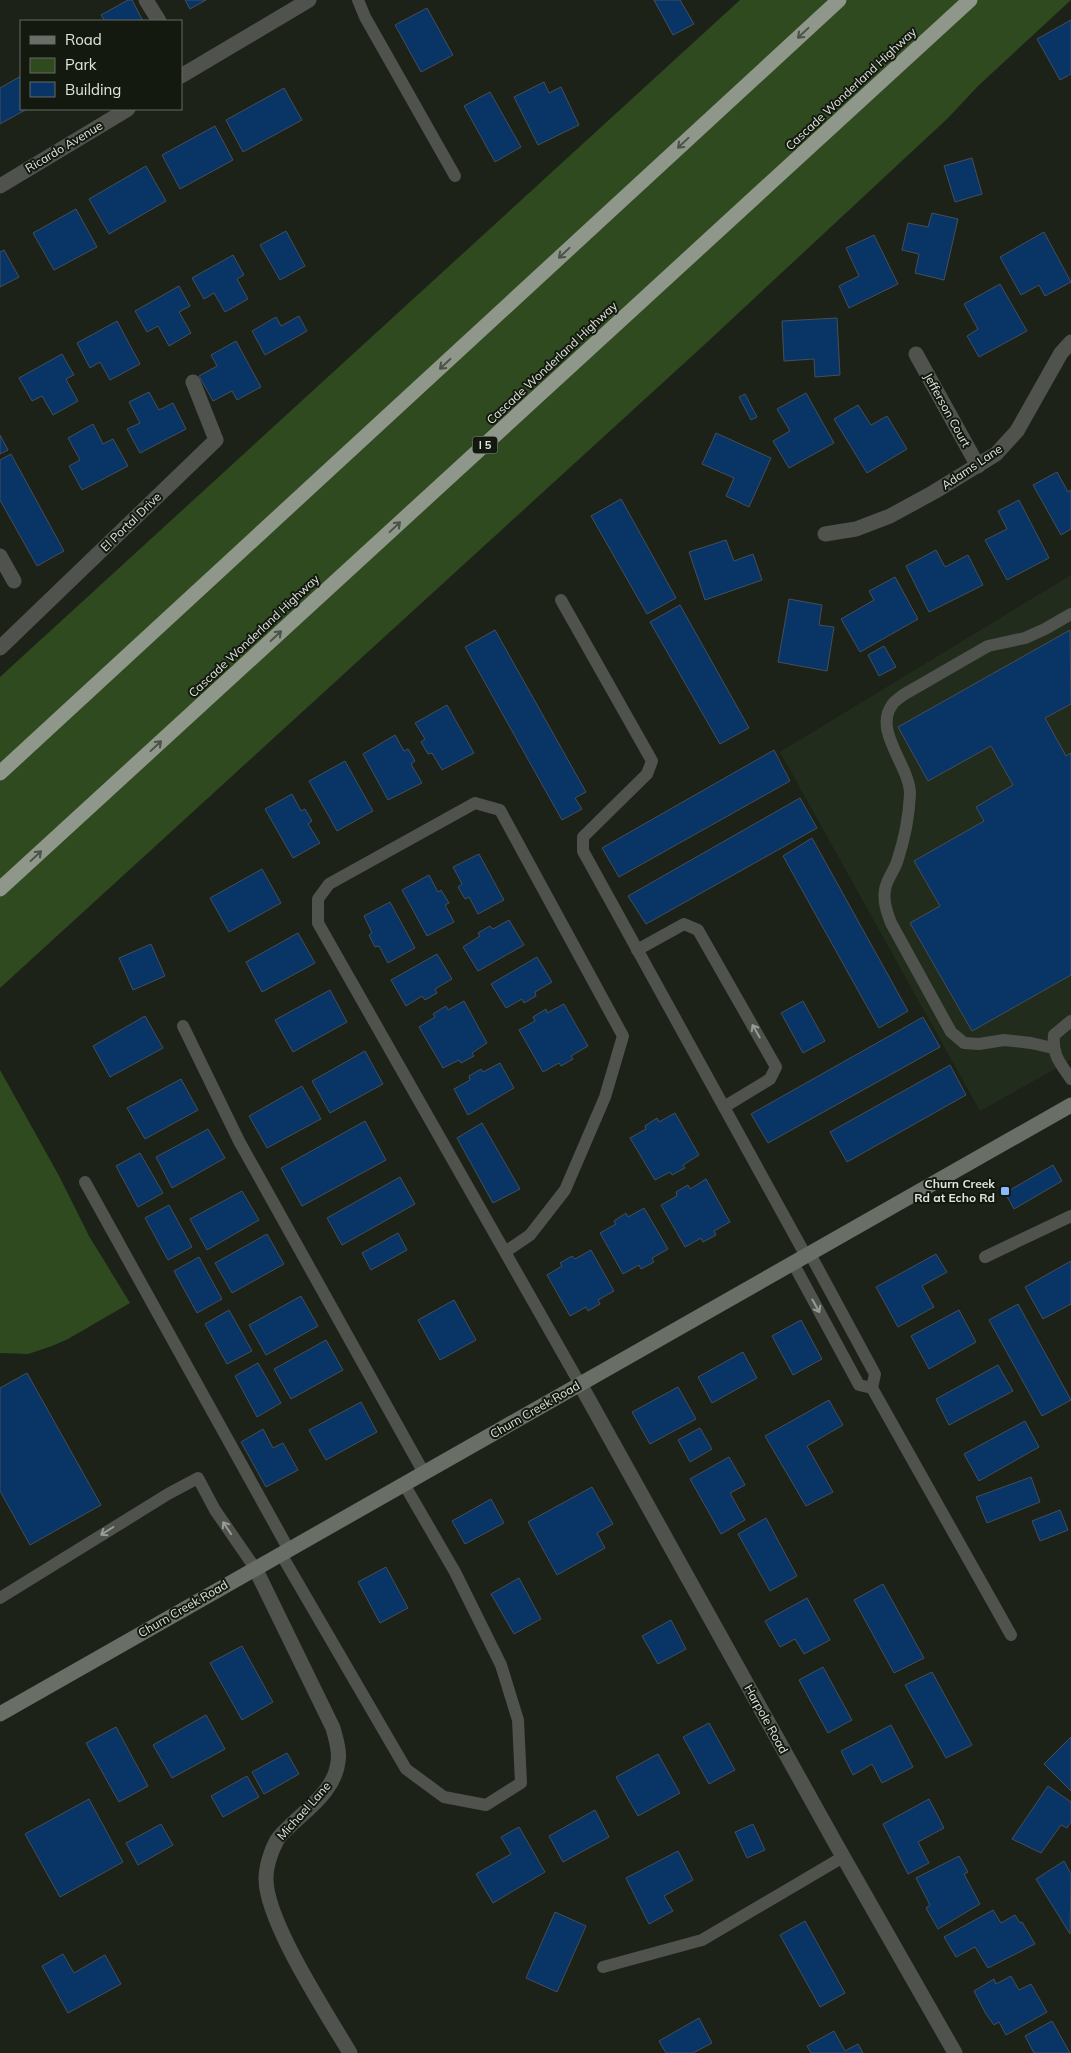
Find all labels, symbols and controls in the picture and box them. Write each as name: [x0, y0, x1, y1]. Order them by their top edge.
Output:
legend: [20, 20, 182, 110]
street label: Cascade Wonderland Highway: [782, 24, 920, 153]
one-way arrow: [796, 27, 809, 39]
text: Road: [65, 30, 102, 49]
text: Park: [65, 55, 97, 74]
text: Building: [65, 80, 121, 99]
street label: Ricardo Avenue: [22, 118, 105, 176]
one-way arrow: [677, 137, 690, 149]
one-way arrow: [558, 247, 571, 259]
street label: Cascade Wonderland Highway: [483, 298, 621, 427]
one-way arrow: [438, 358, 451, 370]
street label: Jefferson Court: [921, 370, 974, 449]
road number: I 5: [472, 436, 498, 454]
street label: Adams Lane: [938, 441, 1005, 492]
street label: El Portal Drive: [97, 489, 164, 554]
one-way arrow: [389, 521, 402, 533]
street label: Cascade Wonderland Highway: [185, 571, 323, 700]
one-way arrow: [269, 631, 282, 642]
one-way arrow: [149, 740, 162, 752]
one-way arrow: [29, 850, 42, 862]
one-way arrow: [750, 1025, 760, 1039]
place label: Churn Creek Rd at Echo Rd: [914, 1176, 995, 1205]
marker: Churn Creek Rd at Echo Rd: [999, 1185, 1011, 1197]
one-way arrow: [812, 1298, 821, 1313]
street label: Churn Creek Road: [487, 1378, 582, 1441]
one-way arrow: [222, 1521, 232, 1535]
one-way arrow: [101, 1527, 115, 1537]
street label: Churn Creek Road: [135, 1577, 230, 1640]
street label: Harpole Road: [741, 1682, 792, 1756]
street label: Michael Lane: [274, 1778, 334, 1843]

